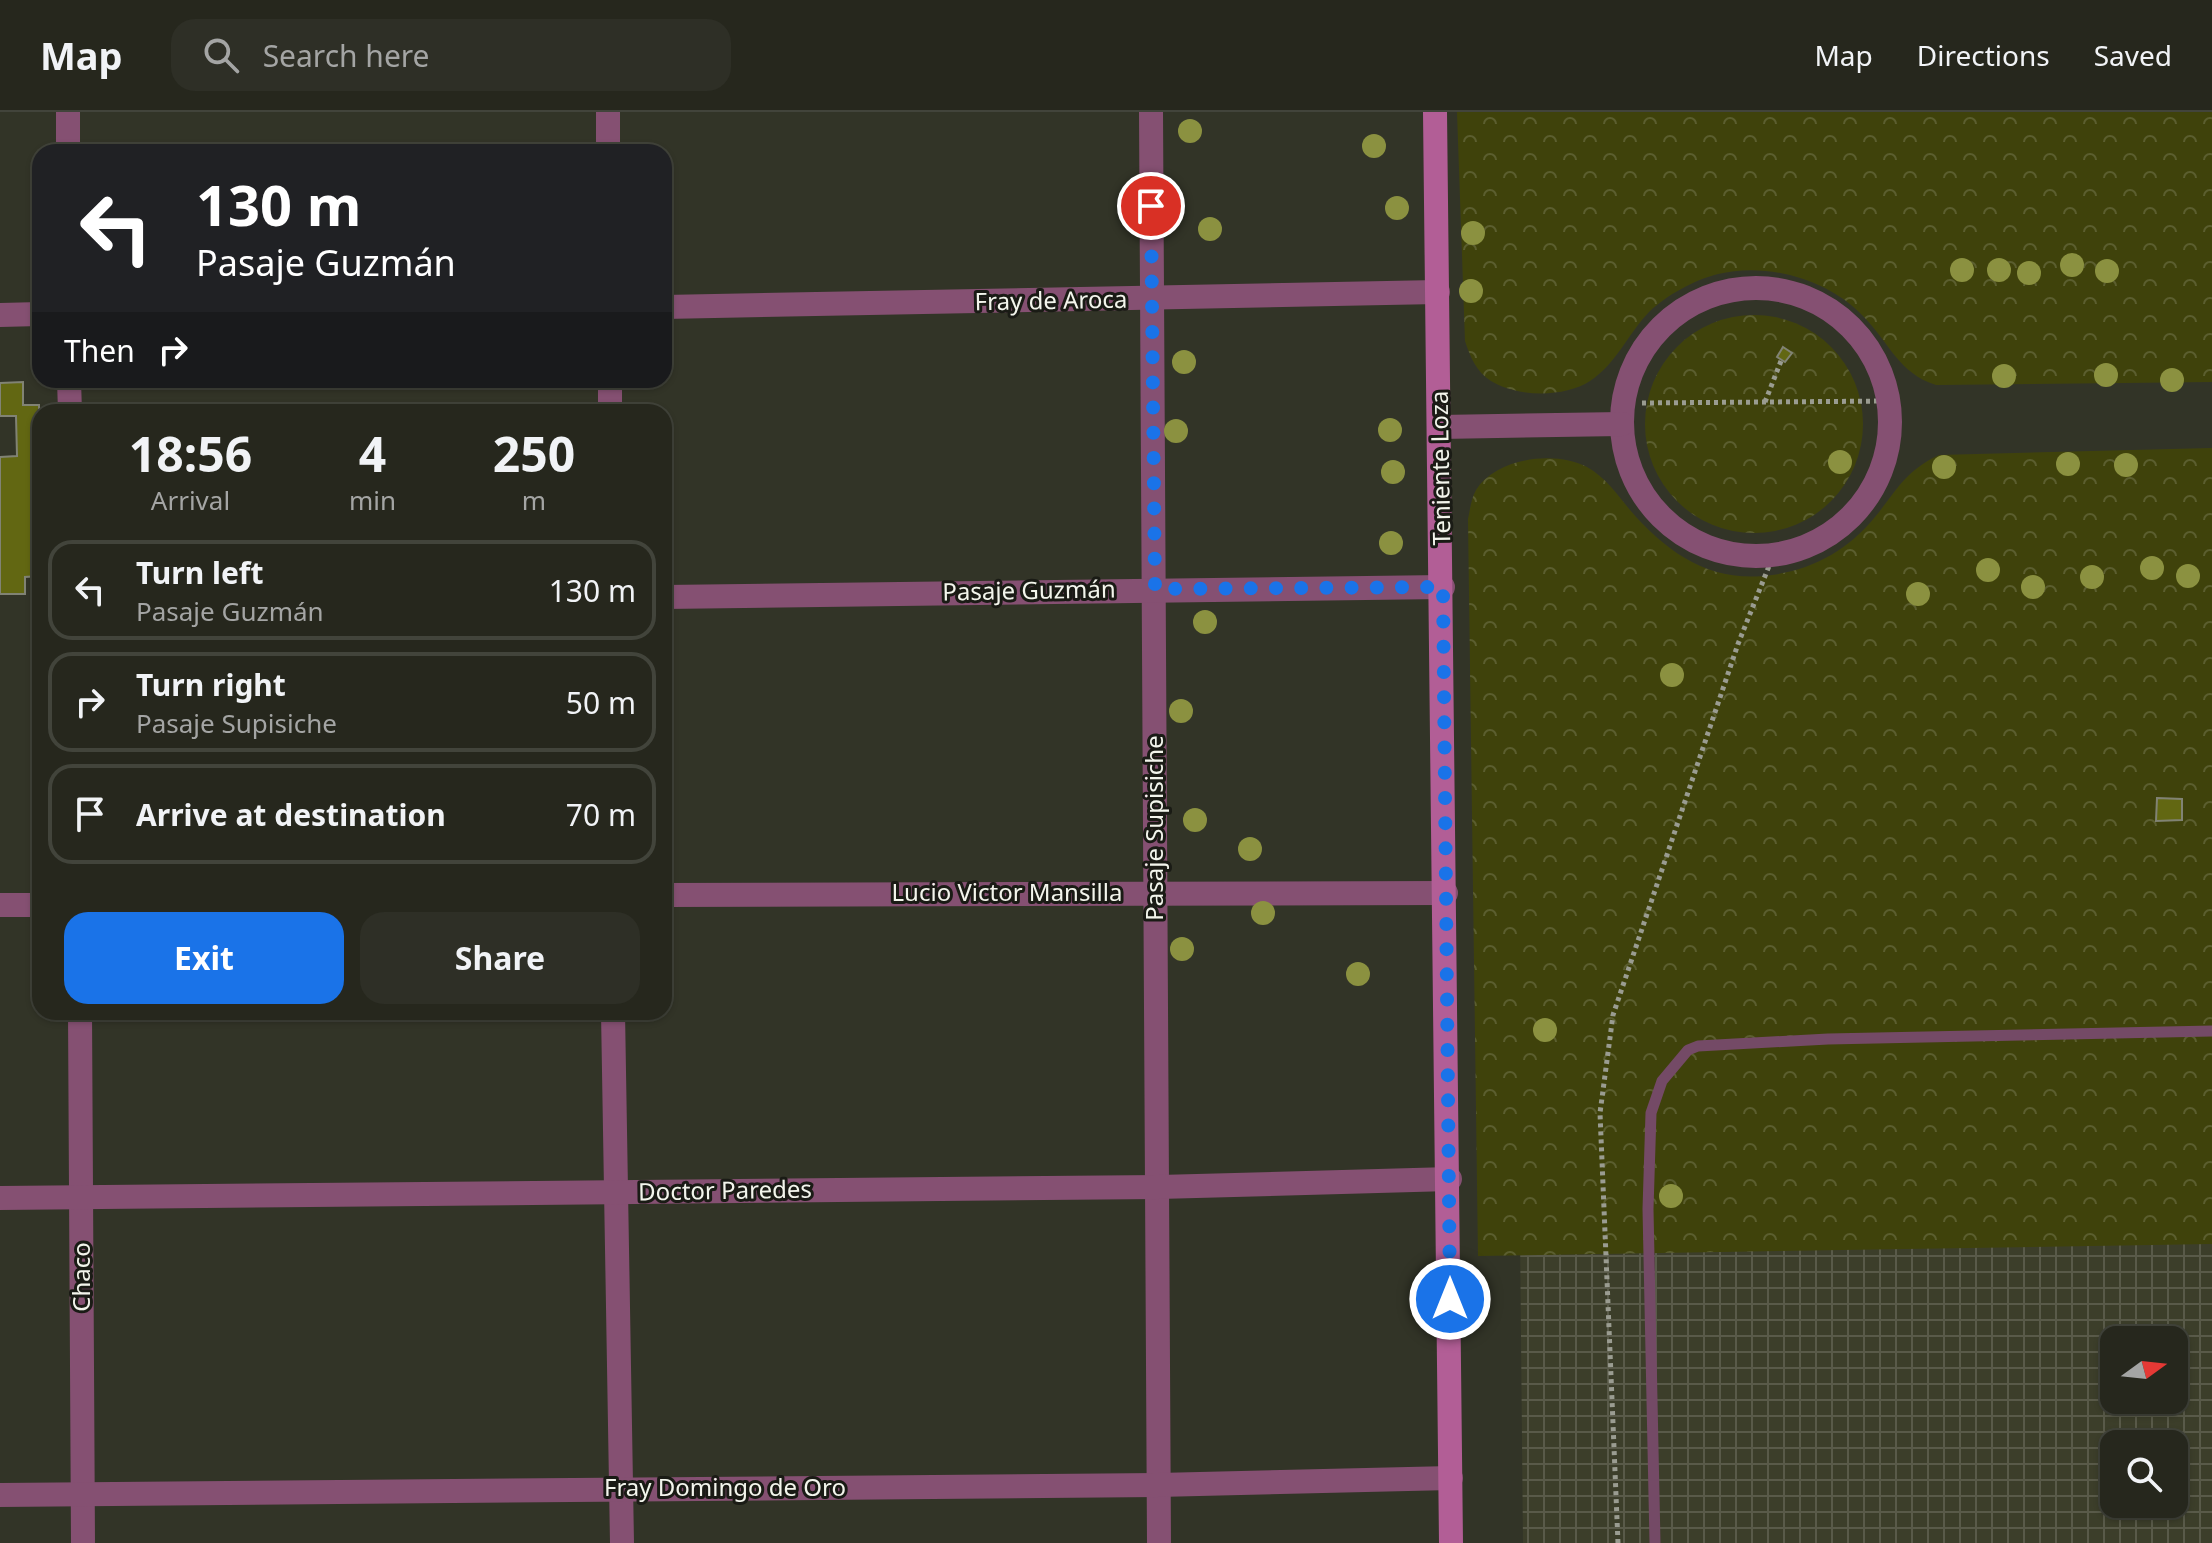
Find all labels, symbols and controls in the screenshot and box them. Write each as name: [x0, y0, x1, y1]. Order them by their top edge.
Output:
search box: [171, 19, 731, 91]
text: Map: [40, 29, 123, 81]
icon: search: [199, 33, 243, 77]
text: Search here: [263, 35, 430, 76]
text: Map: [1814, 36, 1873, 74]
text: Directions: [1917, 36, 2050, 74]
text: Saved: [2094, 36, 2172, 74]
text: 130 m: [196, 166, 361, 242]
pin: [1117, 172, 1185, 240]
icon: left: [64, 176, 168, 280]
icon: arrive: [1129, 184, 1173, 228]
text: Pasaje Guzmán: [196, 238, 456, 287]
street label: Fray de Aroca: [974, 282, 1128, 317]
icon: right: [151, 328, 195, 372]
text: Then: [64, 330, 135, 371]
street label: Teniente Loza: [1422, 390, 1457, 546]
text: 18:56: [129, 421, 252, 486]
text: 4: [359, 421, 386, 486]
text: 250: [493, 421, 575, 486]
text: Arrival: [151, 482, 230, 518]
text: min: [349, 482, 396, 518]
text: m: [522, 482, 546, 518]
text: Turn left: [136, 552, 264, 593]
icon: left: [68, 568, 112, 612]
text: 130 m: [549, 570, 636, 611]
street label: Pasaje Guzmán: [942, 571, 1116, 608]
text: Pasaje Guzmán: [136, 593, 324, 629]
text: Turn right: [136, 664, 286, 705]
icon: right: [68, 680, 112, 724]
text: 50 m: [566, 682, 636, 723]
text: Pasaje Supisiche: [136, 705, 337, 741]
street label: Pasaje Supisiche: [1137, 735, 1170, 921]
icon: arrive: [68, 792, 112, 836]
text: Arrive at destination: [136, 794, 446, 835]
text: 70 m: [566, 794, 636, 835]
street label: Lucio Victor Mansilla: [892, 875, 1122, 908]
button: Exit: [64, 912, 344, 1004]
button: Share: [360, 912, 640, 1004]
street label: Doctor Paredes: [638, 1171, 812, 1208]
street label: Chaco: [64, 1242, 97, 1312]
position arrow: [1408, 1257, 1492, 1341]
north arrow: [2100, 1326, 2188, 1414]
map controls: [2100, 1326, 2188, 1518]
button: search: [2100, 1430, 2188, 1518]
street label: Fray Domingo de Oro: [604, 1470, 846, 1503]

